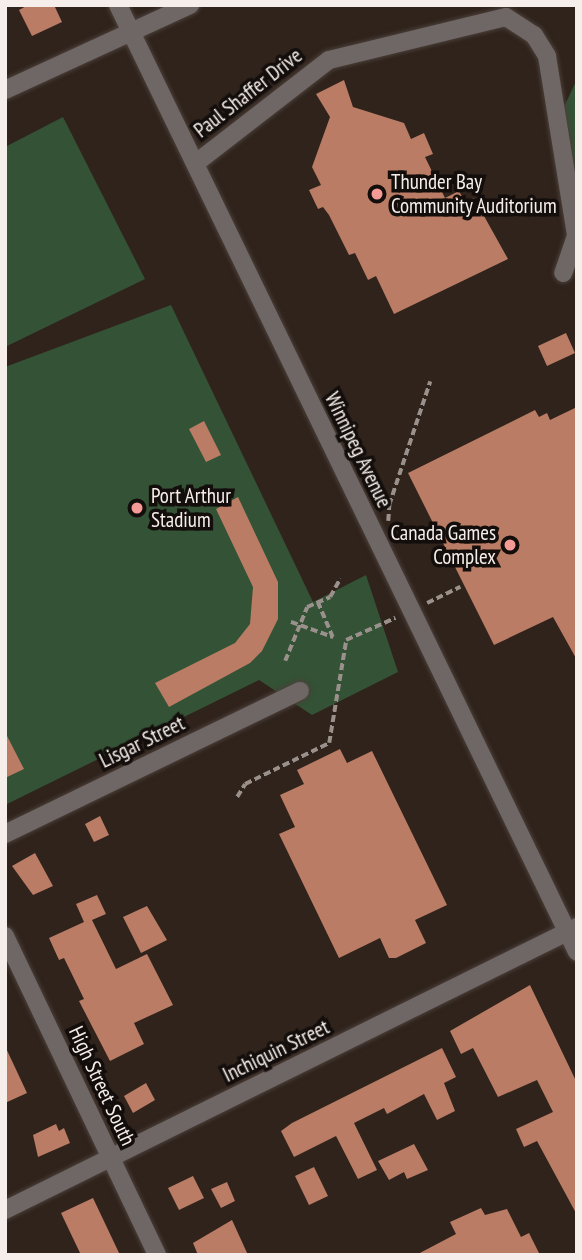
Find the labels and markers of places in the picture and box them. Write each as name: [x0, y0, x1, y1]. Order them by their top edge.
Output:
place label: Thunder Bay Community Auditorium: [391, 169, 558, 219]
marker: Thunder Bay Community Auditorium: [369, 186, 385, 202]
place label: Port Arthur Stadium: [151, 483, 231, 533]
marker: Port Arthur Stadium: [129, 500, 145, 516]
place label: Canada Games Complex: [391, 520, 496, 570]
marker: Canada Games Complex: [502, 537, 518, 553]

